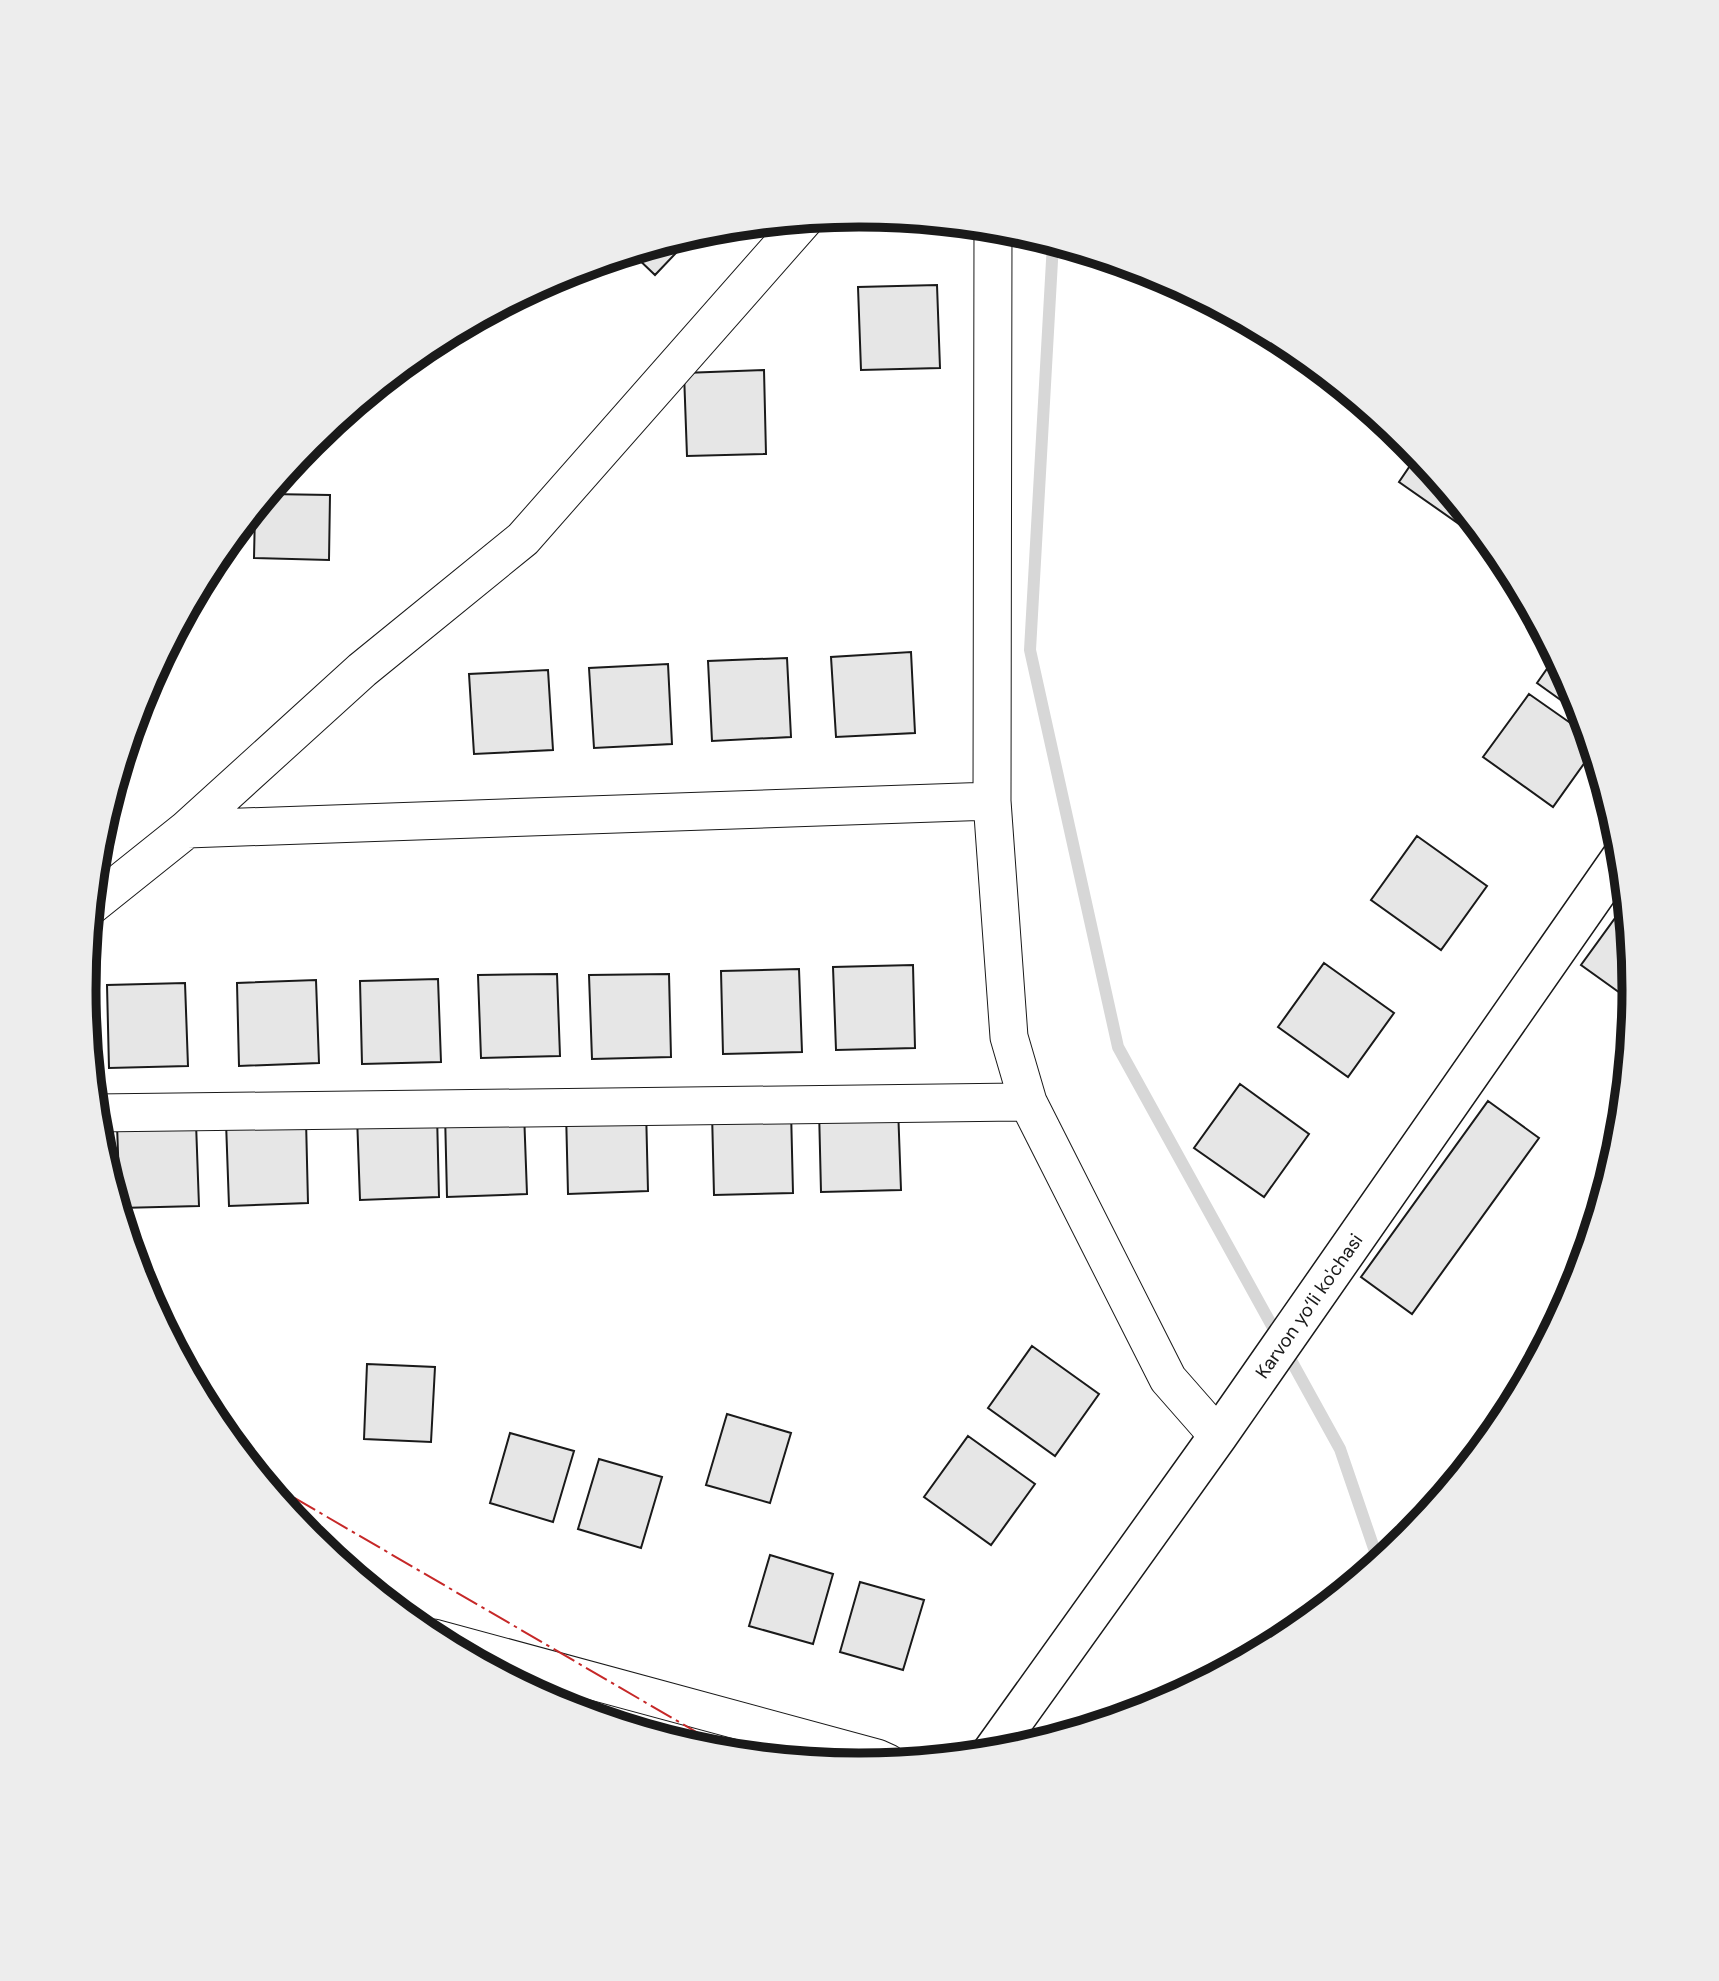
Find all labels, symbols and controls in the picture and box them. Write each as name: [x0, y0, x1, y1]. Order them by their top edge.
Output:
street label: Karvon yo‘li ko'chasi: [1250, 1229, 1368, 1383]

